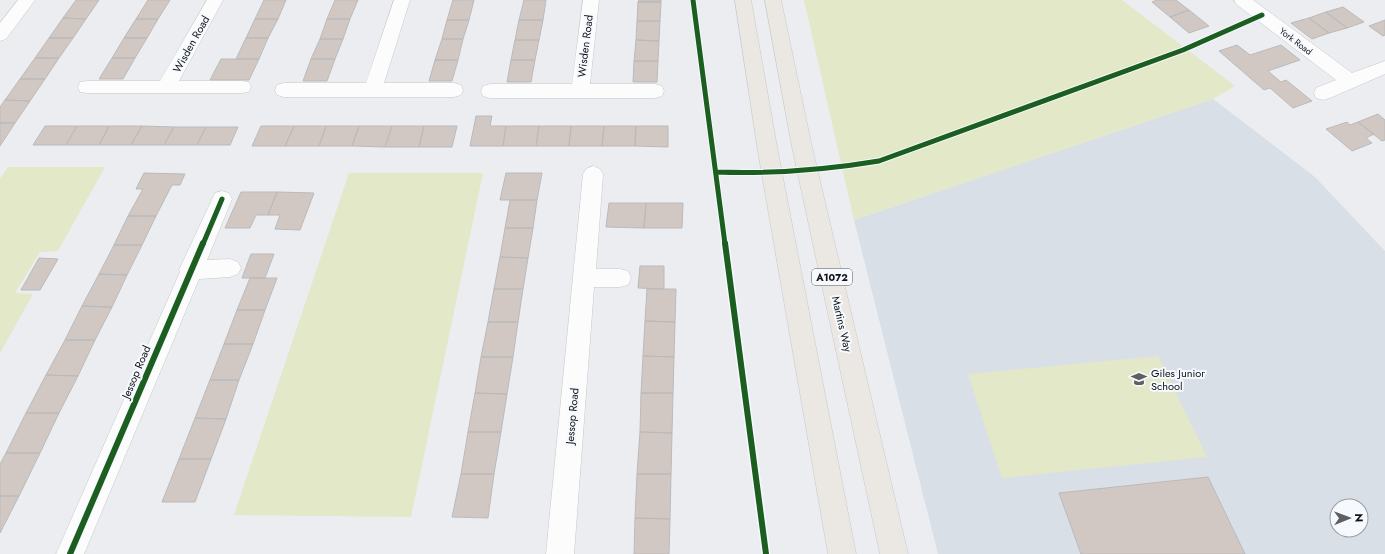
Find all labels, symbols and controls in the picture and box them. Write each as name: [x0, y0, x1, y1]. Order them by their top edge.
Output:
street label: Wisden Road: [169, 13, 213, 75]
street label: Wisden Road: [573, 14, 597, 78]
street label: York Road: [1277, 24, 1315, 58]
road number: A1072: [812, 269, 852, 285]
street label: Martins Way: [828, 294, 856, 354]
street label: Jessop Road: [117, 343, 154, 403]
place label: Giles Junior School: [1151, 365, 1205, 394]
school or university icon: Giles Junior School: [1130, 370, 1148, 388]
street label: Jessop Road: [561, 387, 582, 447]
north arrow: [1329, 498, 1369, 538]
text: N: [1351, 513, 1367, 522]

